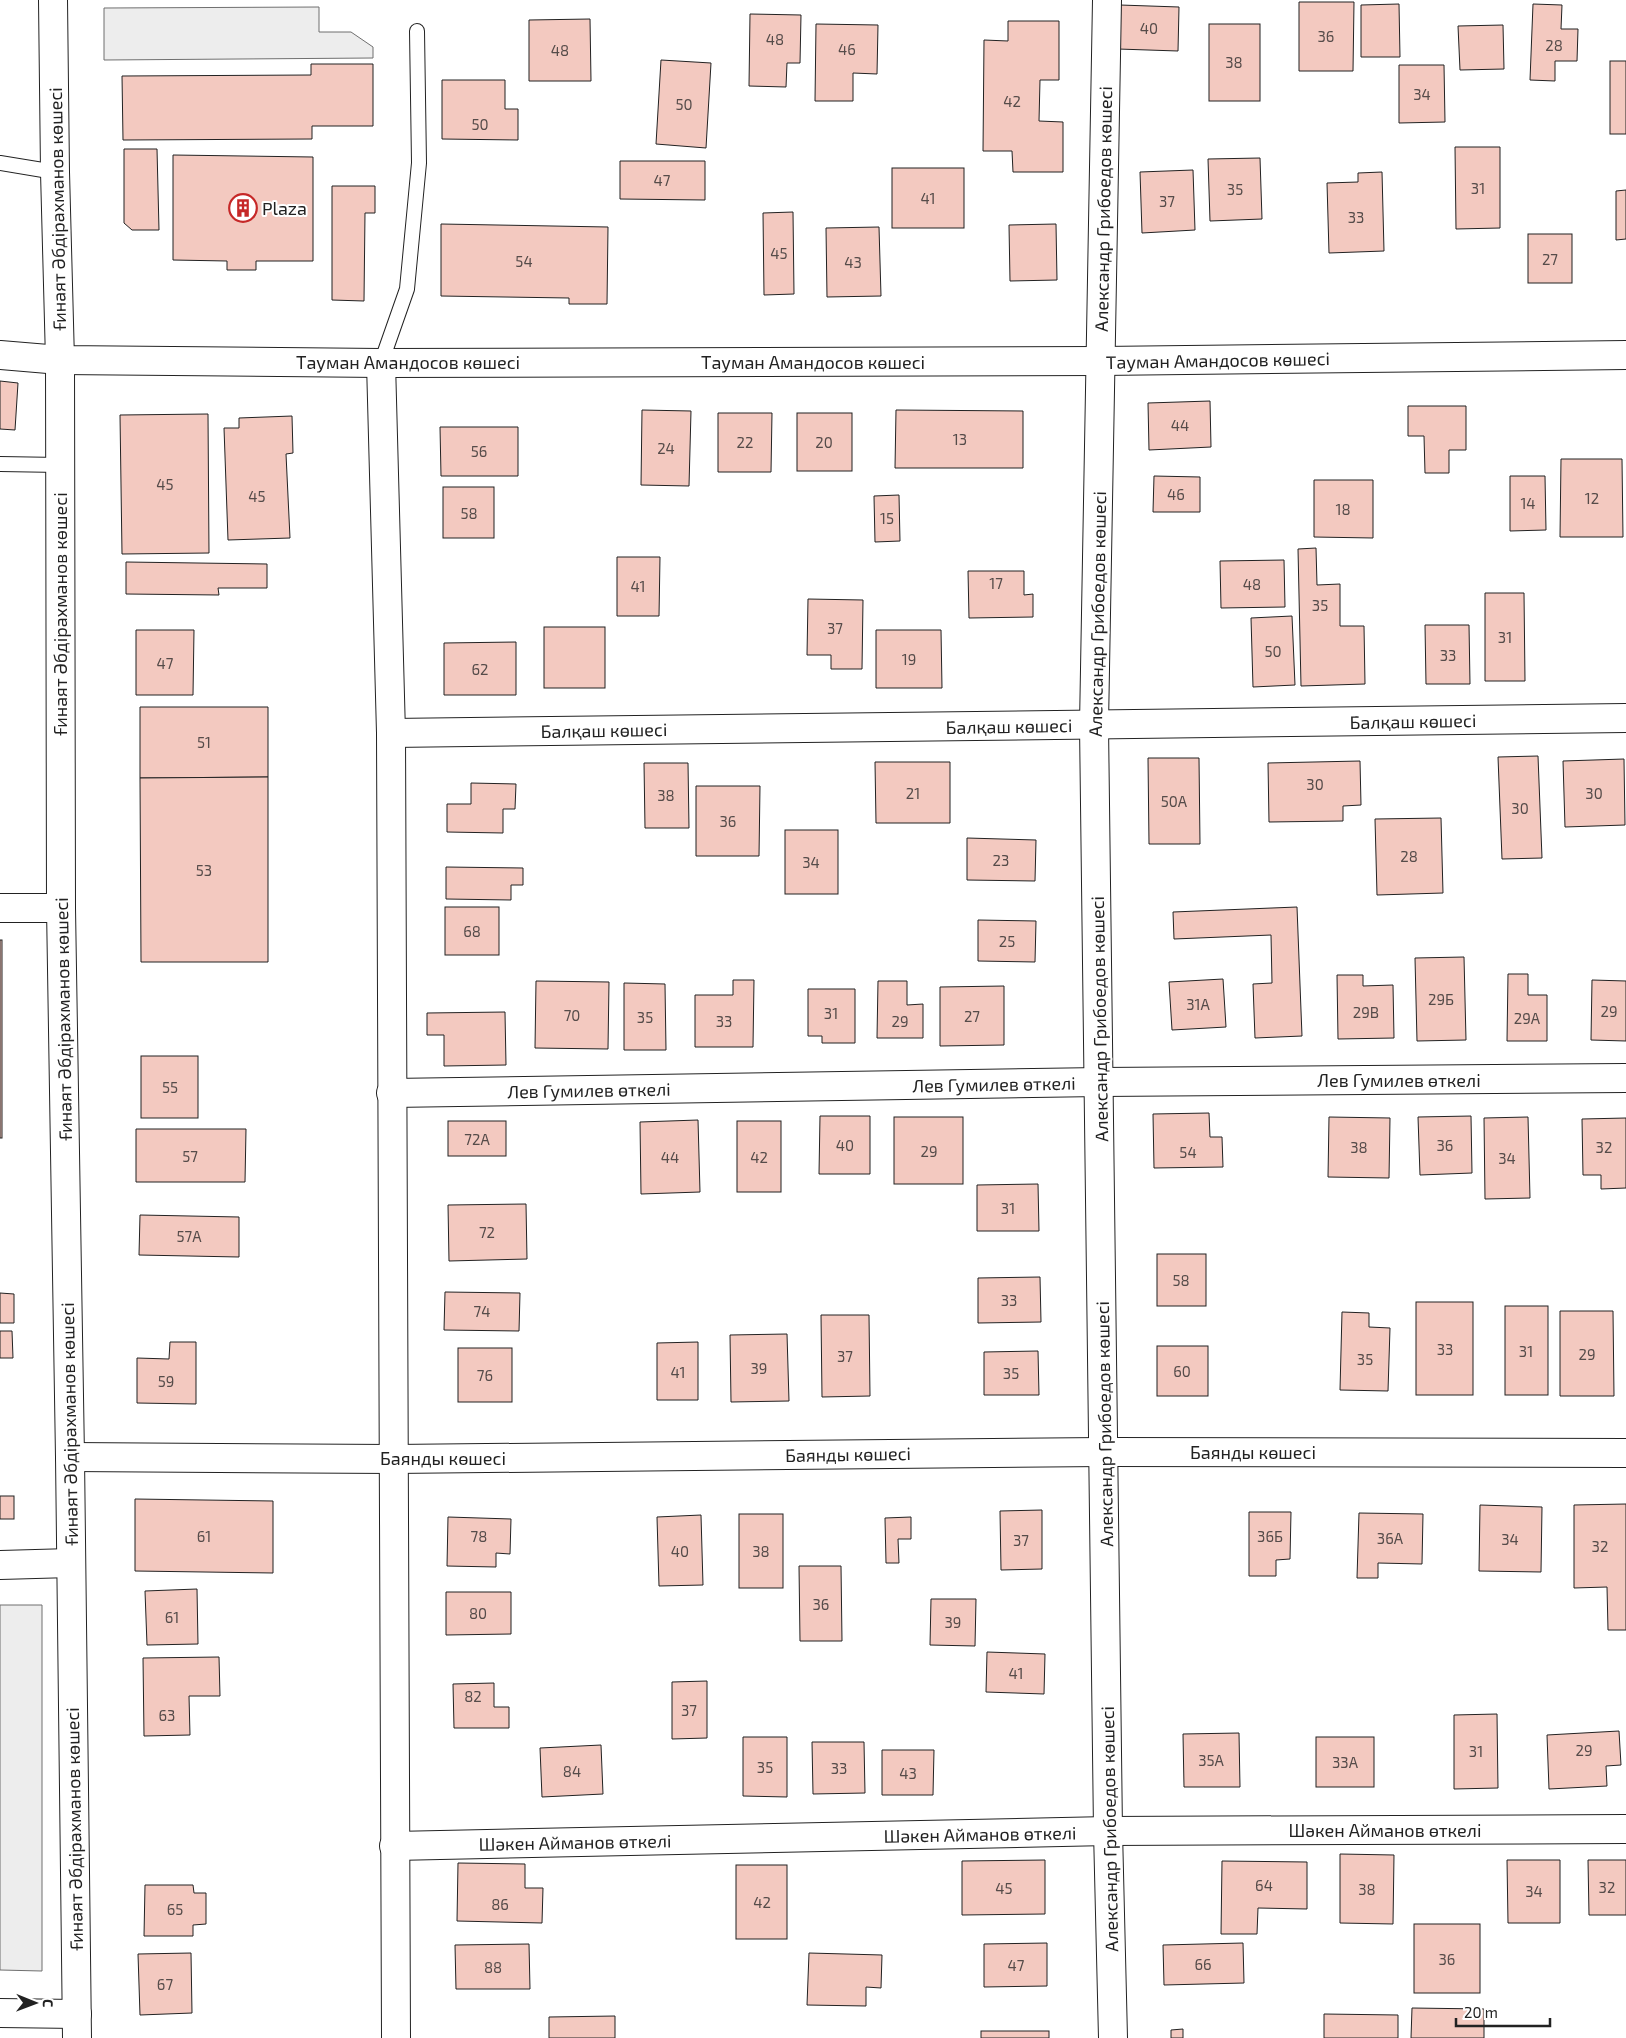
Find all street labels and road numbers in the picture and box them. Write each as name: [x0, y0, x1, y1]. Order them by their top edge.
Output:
street label: Александр Грибоедов көшесі: [1090, 86, 1116, 332]
street label: Ғинаят Әбдірахманов көшесі: [44, 87, 70, 331]
street label: Тауман Амандосов көшесі: [1106, 347, 1330, 373]
street label: Тауман Амандосов көшесі: [296, 351, 520, 373]
street label: Тауман Амандосов көшесі: [701, 351, 925, 373]
street label: Александр Грибоедов көшесі: [1084, 491, 1110, 737]
street label: Ғинаят Әбдірахманов көшесі: [49, 492, 71, 736]
street label: Балқаш көшесі: [1349, 709, 1477, 733]
street label: Балқаш көшесі: [945, 714, 1073, 738]
street label: Балқаш көшесі: [540, 718, 668, 742]
street label: Александр Грибоедов көшесі: [1086, 896, 1112, 1142]
street label: Ғинаят Әбдірахманов көшесі: [50, 897, 76, 1141]
street label: Лев Гумилев өткелі: [1317, 1069, 1481, 1091]
street label: Лев Гумилев өткелі: [912, 1072, 1076, 1096]
street label: Лев Гумилев өткелі: [507, 1078, 671, 1102]
street label: Александр Грибоедов көшесі: [1091, 1301, 1117, 1547]
street label: Ғинаят Әбдірахманов көшесі: [56, 1302, 82, 1546]
street label: Баянды көшесі: [1190, 1441, 1316, 1463]
street label: Баянды көшесі: [785, 1442, 911, 1466]
street label: Баянды көшесі: [380, 1447, 506, 1469]
street label: Александр Грибоедов көшесі: [1096, 1706, 1122, 1952]
street label: Ғинаят Әбдірахманов көшесі: [61, 1707, 87, 1951]
street label: Шәкен Айманов өткелі: [1289, 1819, 1481, 1841]
street label: Шәкен Айманов өткелі: [883, 1821, 1077, 1847]
street label: Шәкен Айманов өткелі: [478, 1829, 672, 1855]

